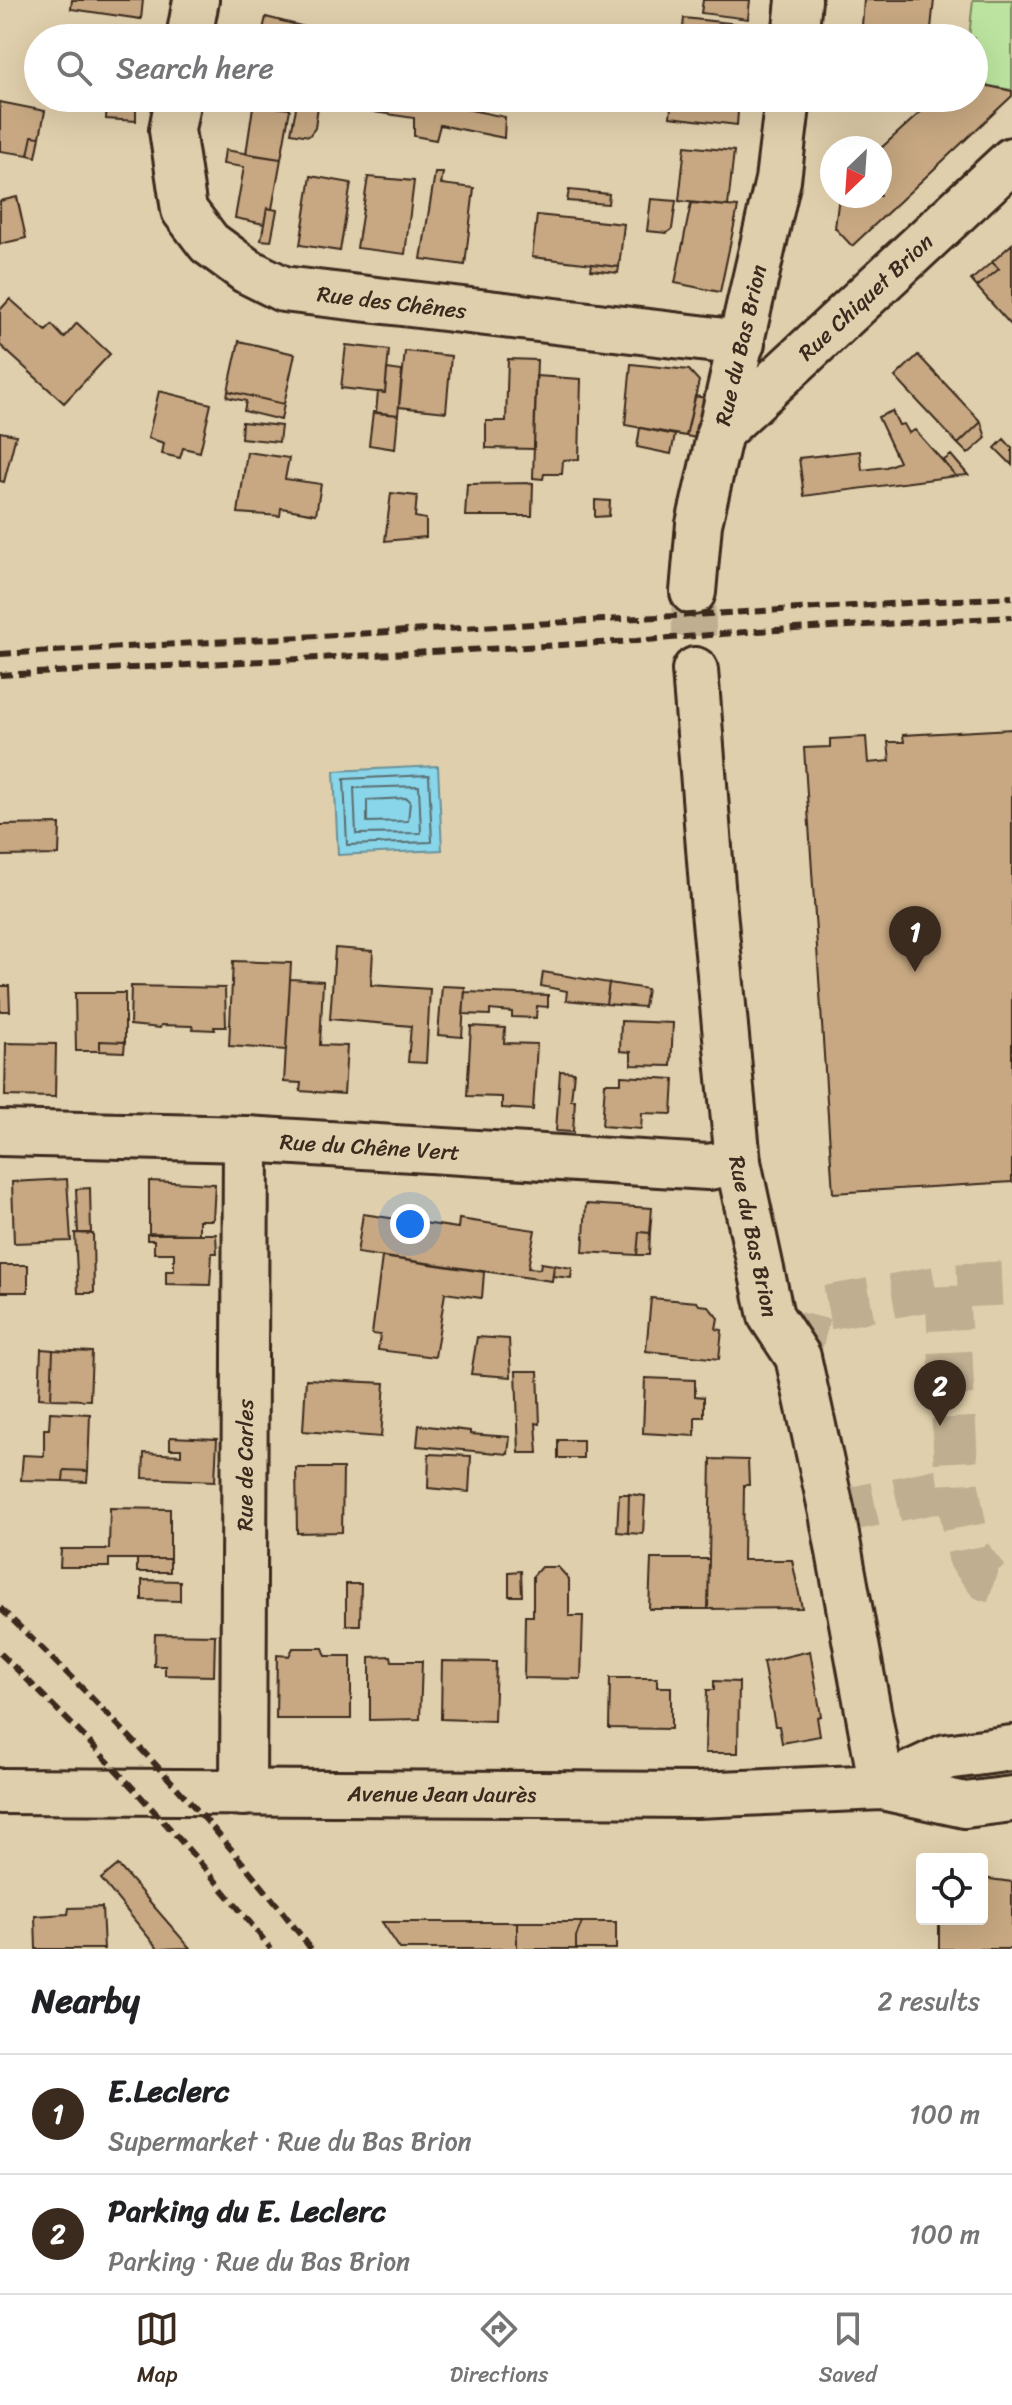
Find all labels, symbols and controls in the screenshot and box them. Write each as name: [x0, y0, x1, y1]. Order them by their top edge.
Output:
search box: [24, 24, 988, 112]
text: Search here: [116, 41, 274, 95]
icon: search: [52, 46, 96, 90]
north arrow: [820, 136, 892, 208]
street label: Rue Chiquet Brion: [789, 223, 943, 371]
street label: Rue du Bas Brion: [703, 261, 778, 429]
street label: Rue des Chênes: [315, 274, 470, 331]
pin: 1: [889, 906, 941, 972]
street label: Rue du Chêne Vert: [279, 1122, 461, 1172]
street label: Rue du Bas Brion: [717, 1152, 790, 1321]
your location: [390, 1204, 430, 1244]
pin: 2: [914, 1360, 966, 1426]
street label: Rue de Carles: [225, 1398, 265, 1531]
street label: Avenue Jean Jaurès: [346, 1774, 537, 1814]
map controls: [916, 1853, 988, 1925]
button: locate: [916, 1853, 988, 1925]
text: Nearby: [32, 1971, 140, 2031]
text: 2 results: [878, 1978, 980, 2024]
text: E.Leclerc: [108, 2064, 229, 2118]
text: 1: [52, 2091, 64, 2137]
text: 100 m: [909, 2091, 980, 2137]
text: Supermarket · Rue du Bas Brion: [108, 2118, 472, 2164]
text: Parking du E. Leclerc: [108, 2184, 386, 2238]
text: 2: [50, 2211, 66, 2257]
text: 100 m: [909, 2211, 980, 2257]
text: Parking · Rue du Bas Brion: [108, 2238, 410, 2284]
tab: Map: [135, 2307, 179, 2394]
tab: Directions: [450, 2307, 548, 2394]
tab: Saved: [819, 2307, 877, 2394]

